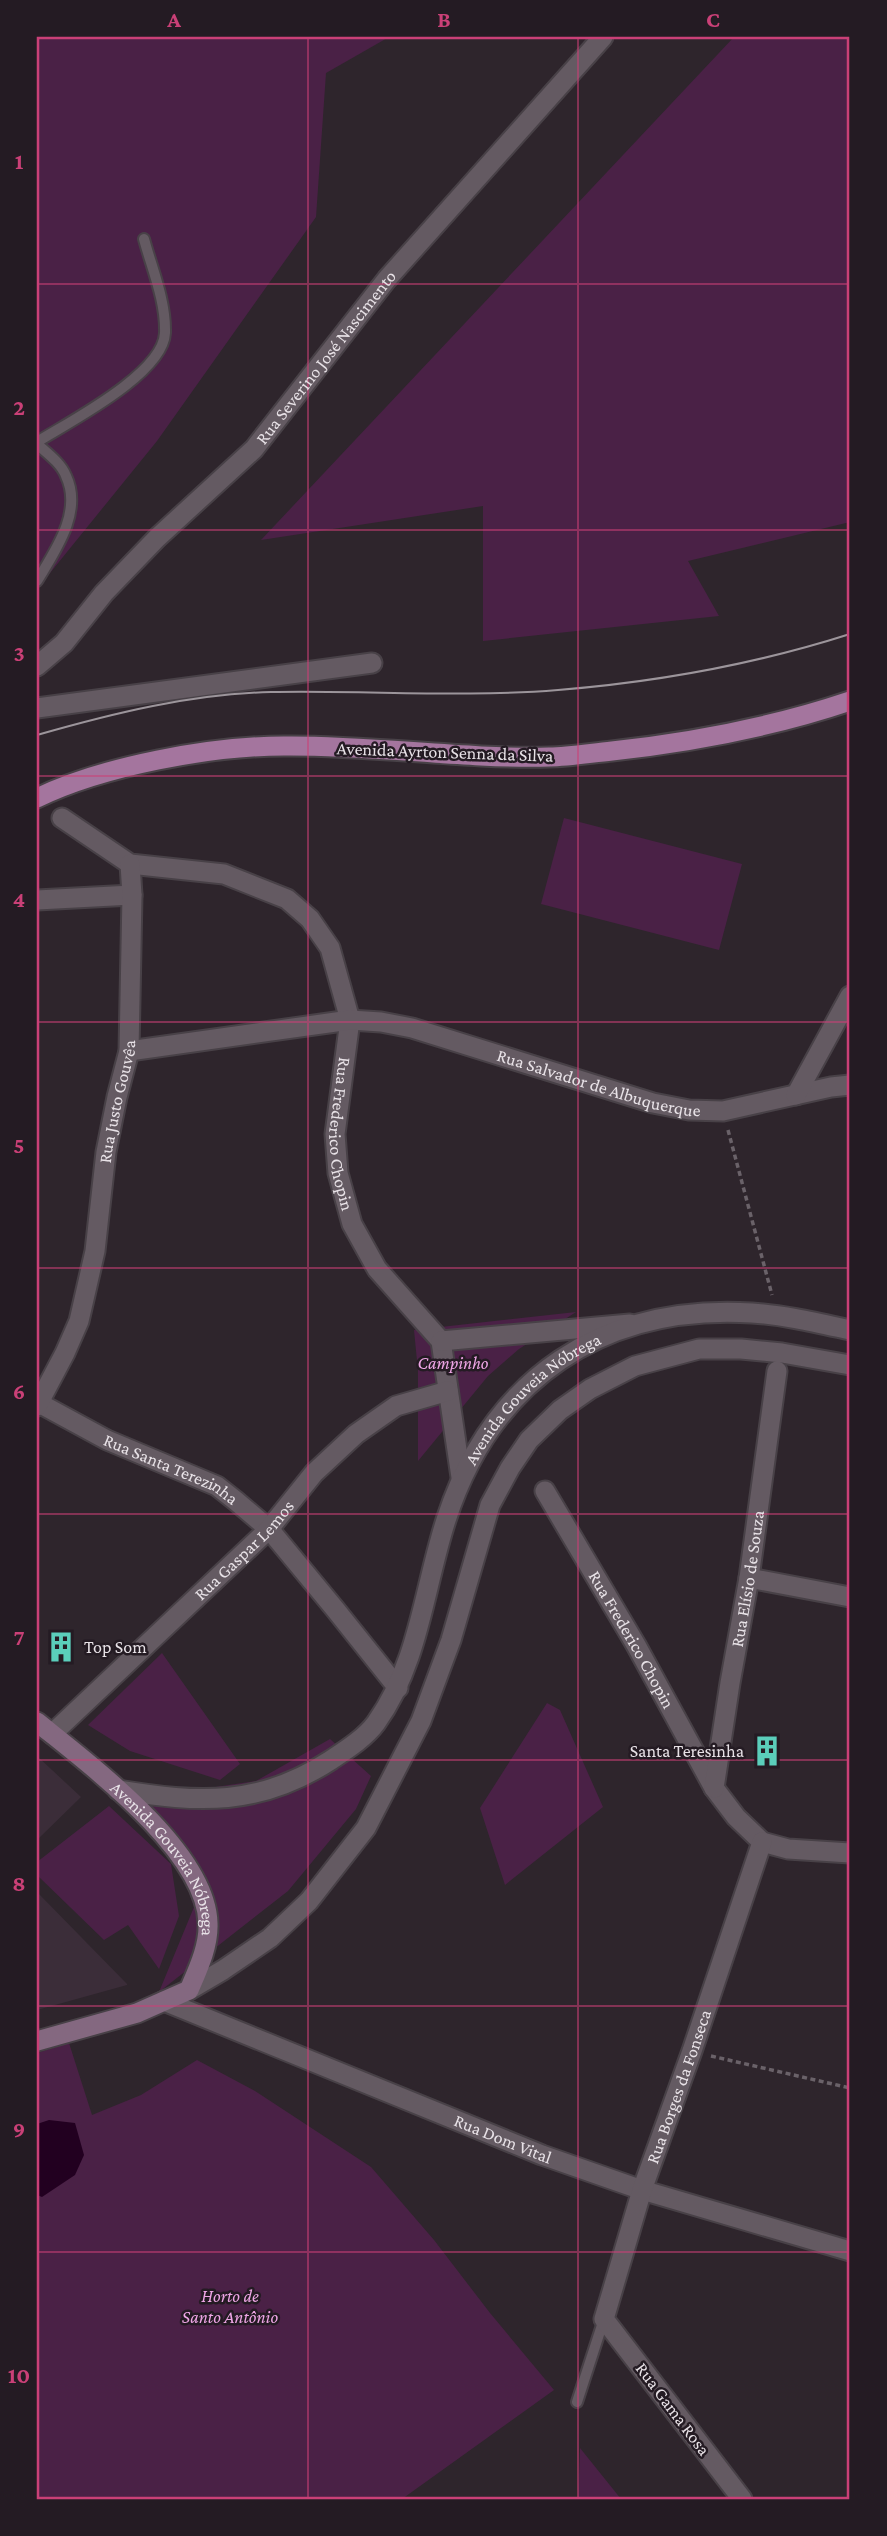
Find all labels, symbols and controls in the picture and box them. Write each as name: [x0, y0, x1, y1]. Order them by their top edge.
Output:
text: A: [166, 6, 181, 32]
text: B: [437, 6, 451, 32]
text: C: [706, 6, 720, 32]
text: 1: [15, 148, 24, 174]
street label: Rua Severino José Nascimento: [252, 266, 400, 448]
text: 2: [13, 394, 25, 420]
text: 3: [13, 640, 25, 666]
street label: Avenida Ayrton Senna da Silva: [336, 738, 554, 766]
text: 4: [13, 886, 25, 912]
street label: Rua Justo Gouvêa: [95, 1040, 139, 1164]
street label: Rua Salvador de Albuquerque: [495, 1045, 701, 1121]
street label: Rua Frederico Chopin: [325, 1056, 358, 1213]
text: 5: [13, 1132, 25, 1158]
street label: Avenida Gouveia Nóbrega: [461, 1329, 604, 1469]
park label: Campinho: [417, 1353, 489, 1373]
text: 6: [13, 1378, 25, 1404]
street label: Rua Santa Terezinha: [101, 1430, 242, 1509]
street label: Rua Gaspar Lemos: [190, 1496, 298, 1604]
street label: Rua Elísio de Souza: [727, 1509, 768, 1649]
street label: Rua Frederico Chopin: [584, 1567, 679, 1712]
text: 7: [13, 1624, 25, 1650]
building icon: Top Som: [44, 1630, 78, 1664]
place label: Top Som: [84, 1637, 147, 1657]
building icon: Santa Teresinha: [750, 1734, 784, 1768]
place label: Santa Teresinha: [630, 1741, 744, 1761]
street label: Avenida Gouveia Nóbrega: [106, 1777, 218, 1937]
text: 8: [12, 1870, 26, 1896]
street label: Rua Borges da Fonseca: [642, 2007, 715, 2166]
street label: Rua Dom Vital: [451, 2110, 555, 2168]
text: 9: [13, 2116, 25, 2142]
park label: Horto de Santo Antônio: [182, 2286, 278, 2327]
street label: Rua Gama Rosa: [632, 2359, 714, 2459]
text: 10: [8, 2362, 30, 2388]

